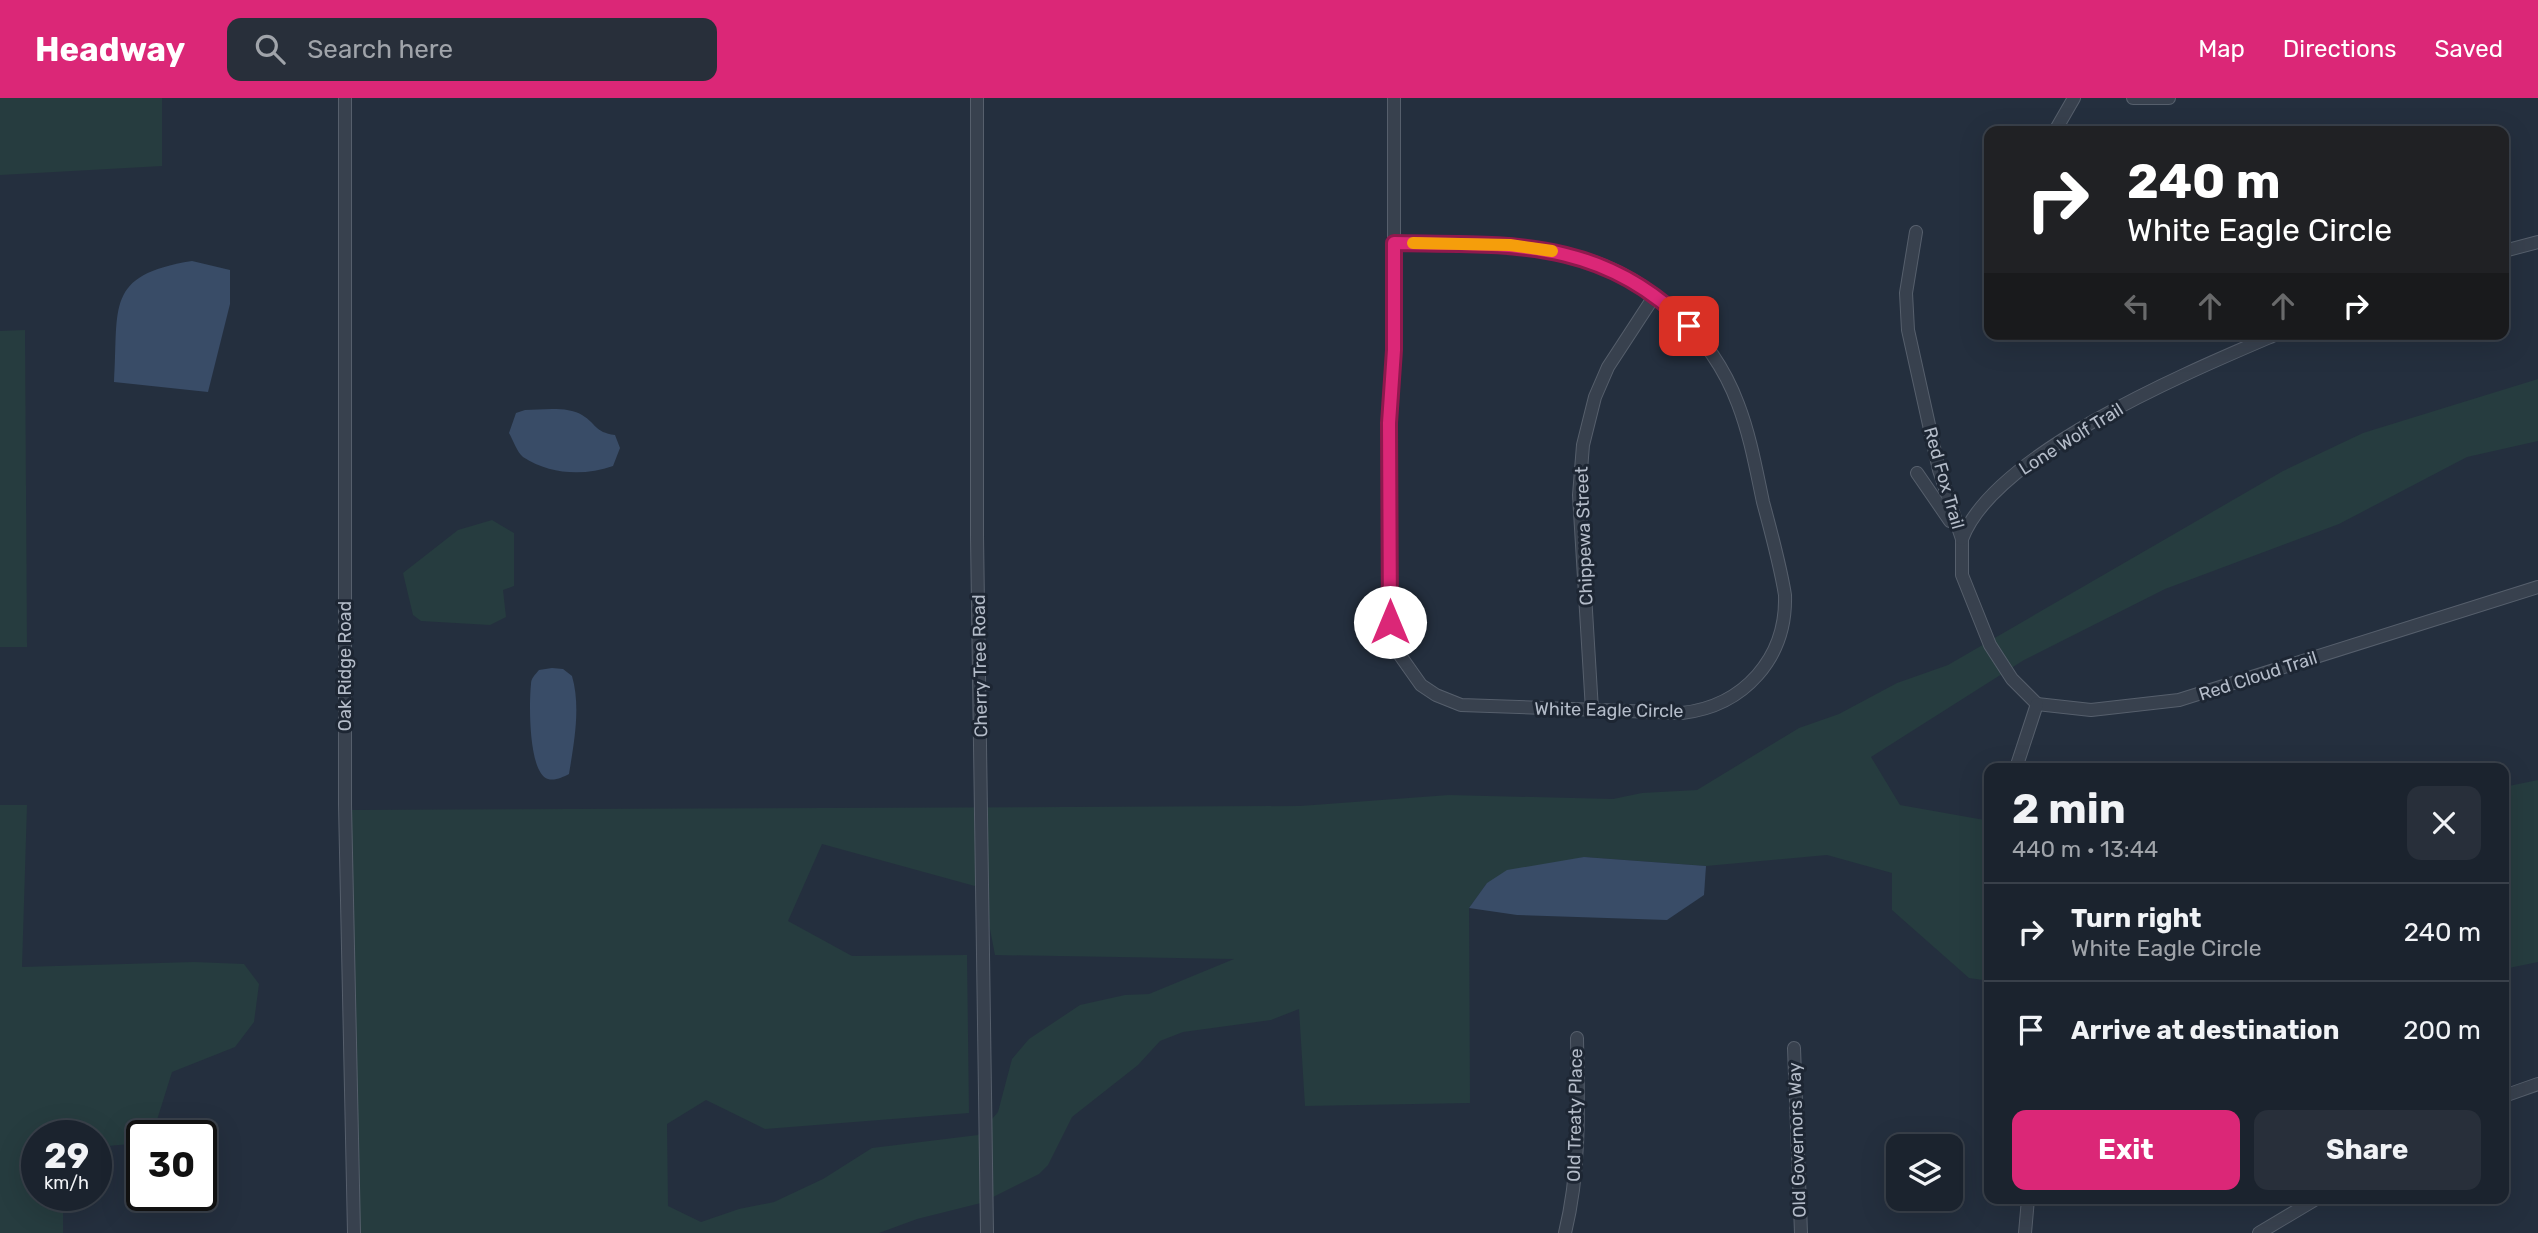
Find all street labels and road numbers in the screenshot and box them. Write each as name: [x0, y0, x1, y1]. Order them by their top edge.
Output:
street label: Lone Wolf Trail: [2015, 398, 2127, 480]
street label: Red Fox Trail: [1919, 424, 1969, 532]
street label: Chippewa Street: [1571, 466, 1597, 606]
street label: Cherry Tree Road: [968, 594, 992, 738]
street label: Oak Ridge Road: [334, 601, 356, 731]
street label: Red Cloud Trail: [2196, 646, 2320, 706]
street label: White Eagle Circle: [1534, 698, 1684, 722]
street label: Old Treaty Place: [1563, 1048, 1587, 1182]
street label: Old Governors Way: [1783, 1062, 1811, 1218]

